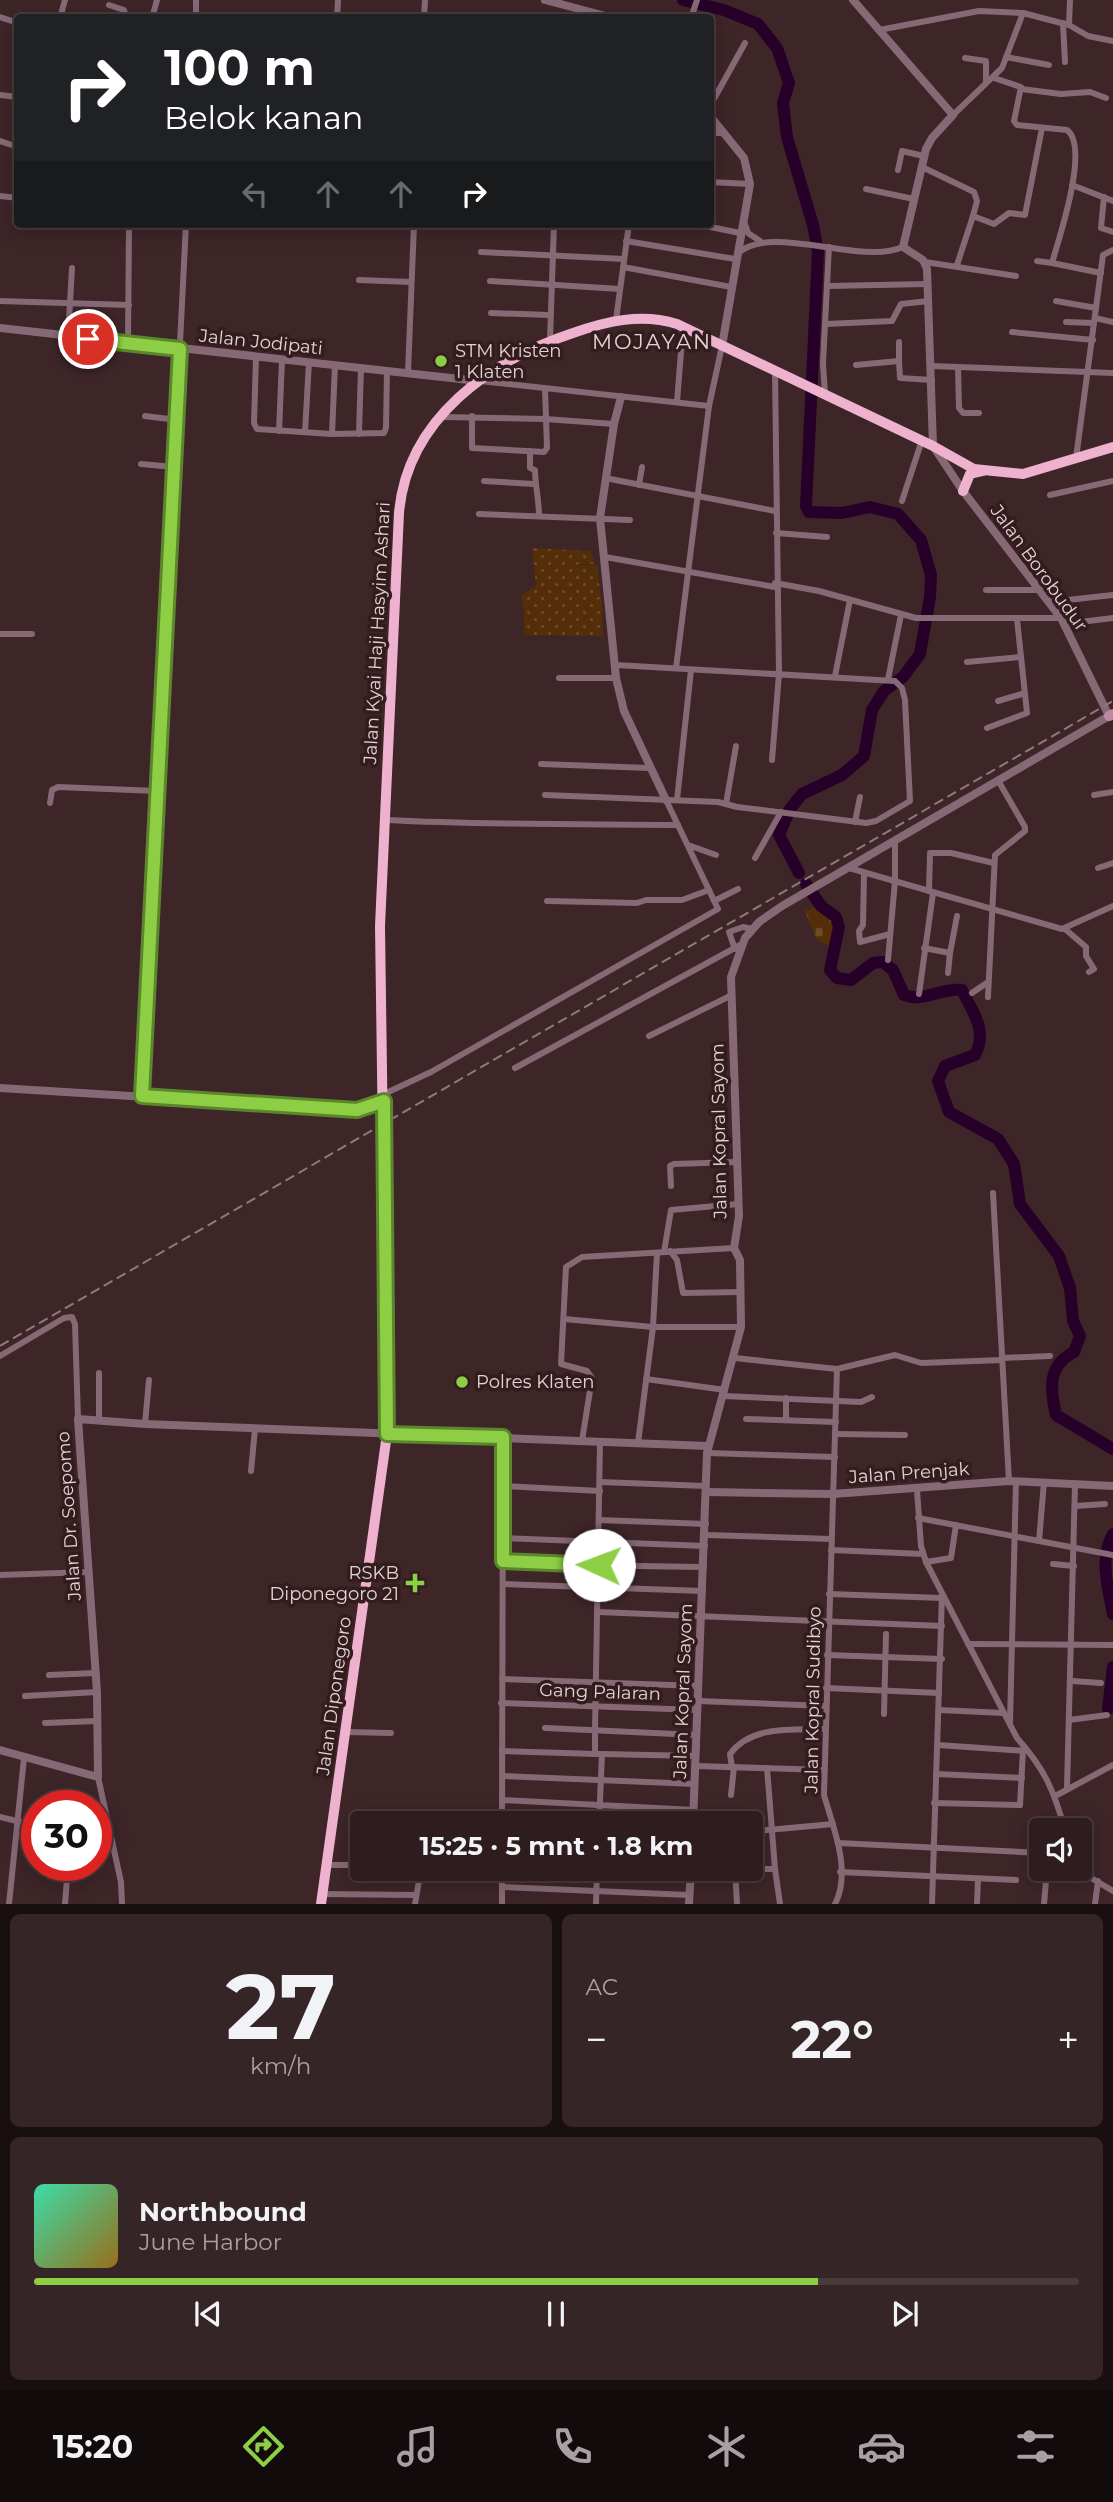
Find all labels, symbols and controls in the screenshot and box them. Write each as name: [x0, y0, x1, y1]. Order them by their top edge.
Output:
text: 100 m: [164, 38, 315, 97]
icon: right: [49, 42, 140, 133]
text: Belok kanan: [164, 98, 364, 137]
icon: left: [236, 175, 274, 213]
icon: ahead: [309, 175, 347, 213]
icon: ahead: [382, 175, 420, 213]
icon: right: [455, 175, 493, 213]
pin: [58, 309, 118, 369]
icon: arrive: [69, 320, 107, 358]
street label: Jalan Jodipati: [197, 324, 324, 359]
district label: MOJAYAN: [592, 329, 712, 354]
place label: STM Kristen 1 Klaten: [455, 340, 561, 383]
marker: STM Kristen 1 Klaten: [433, 353, 449, 369]
street label: Jalan Borobudur: [985, 500, 1092, 636]
street label: Jalan Kyai Haji Hasyim Ashari: [359, 501, 395, 766]
street label: Jalan Kopral Sayom: [706, 1043, 732, 1220]
place label: Polres Klaten: [476, 1371, 594, 1393]
marker: Polres Klaten: [454, 1374, 470, 1390]
street label: Jalan Dr. Soepomo: [52, 1431, 86, 1602]
street label: Jalan Prenjak: [847, 1458, 970, 1488]
position arrow: [562, 1528, 636, 1602]
place label: RSKB Diponegoro 21: [269, 1562, 399, 1605]
marker: RSKB Diponegoro 21: [405, 1573, 425, 1593]
street label: Jalan Kopral Sayom: [669, 1603, 697, 1780]
street label: Jalan Kopral Sudibyo: [800, 1606, 826, 1795]
street label: Jalan Diponegoro: [312, 1615, 356, 1778]
street label: Gang Palaran: [539, 1679, 661, 1705]
speed limit sign: 30: [21, 1790, 112, 1881]
map controls: [1029, 1818, 1092, 1881]
button: sound: [1029, 1818, 1092, 1881]
text: 15:25 · 5 mnt · 1.8 km: [420, 1830, 693, 1862]
text: 27: [226, 1951, 336, 2062]
text: AC: [586, 1973, 618, 2001]
text: 22°: [791, 2008, 874, 2071]
text: −: [586, 2016, 607, 2063]
text: +: [1057, 2016, 1079, 2063]
text: km/h: [250, 2052, 311, 2080]
text: Northbound: [139, 2196, 307, 2228]
text: June Harbor: [139, 2228, 282, 2256]
icon: previous: [189, 2295, 227, 2333]
icon: pause: [537, 2295, 575, 2333]
icon: next: [886, 2295, 924, 2333]
icon: directions: [239, 2422, 288, 2471]
icon: music: [393, 2422, 442, 2471]
icon: phone: [548, 2422, 597, 2471]
icon: climate: [702, 2422, 751, 2471]
icon: car: [857, 2422, 906, 2471]
icon: filters: [1011, 2422, 1060, 2471]
text: 15:20: [53, 2427, 133, 2466]

